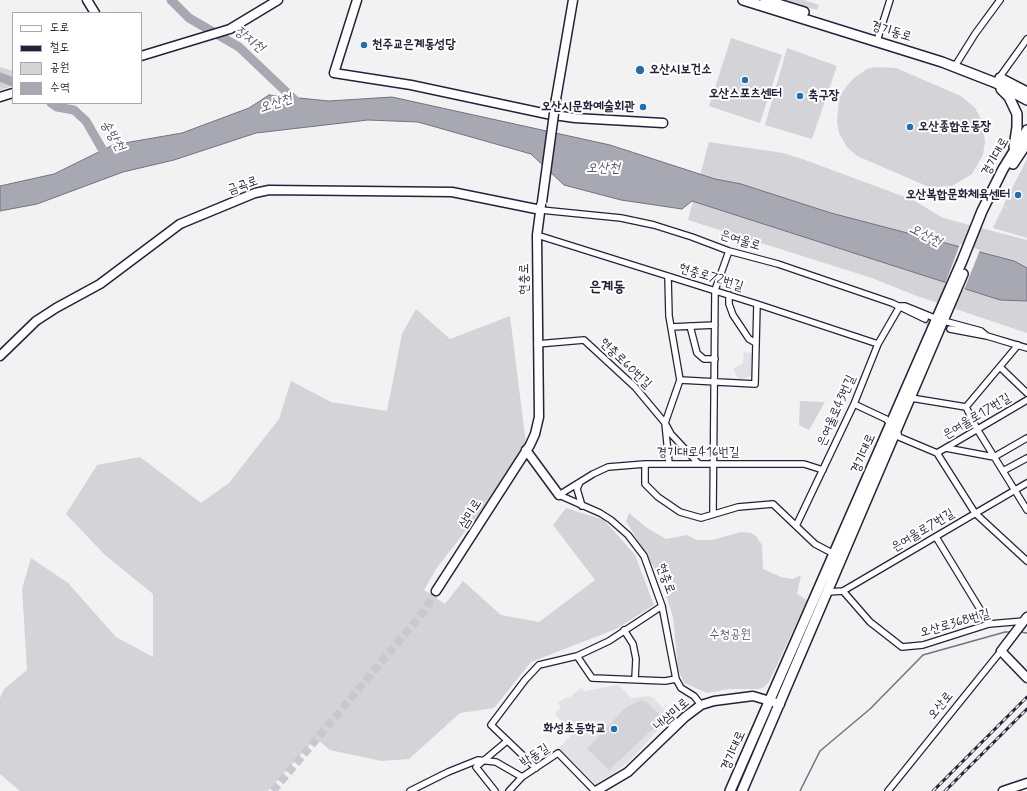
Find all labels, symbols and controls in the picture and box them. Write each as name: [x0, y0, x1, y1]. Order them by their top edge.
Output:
legend: [12, 12, 142, 104]
street label: 경기동로: [869, 18, 913, 46]
text: 도로: [50, 20, 69, 36]
water label: 장지천: [231, 23, 267, 57]
place label: 천주교은계동성당: [372, 37, 456, 53]
text: 철도: [50, 40, 69, 56]
marker: 천주교은계동성당: [359, 40, 369, 50]
text: 공원: [50, 60, 69, 76]
place label: 오산시보건소: [649, 62, 712, 78]
marker: 오산시보건소: [634, 64, 646, 76]
marker: 오산스포츠센터: [740, 75, 750, 85]
text: 수역: [50, 80, 69, 96]
place label: 오산스포츠센터: [708, 86, 782, 102]
place label: 축구장: [808, 88, 839, 104]
water label: 오산천: [257, 91, 295, 117]
marker: 축구장: [795, 91, 805, 101]
place label: 오산시문화예술회관: [541, 99, 635, 115]
marker: 오산시문화예술회관: [638, 102, 648, 112]
water label: 송방천: [96, 117, 128, 155]
place label: 오산종합운동장: [918, 119, 991, 135]
marker: 오산종합운동장: [905, 122, 915, 132]
street label: 경기대로: [979, 135, 1013, 179]
water label: 오산천: [586, 161, 620, 177]
street label: 금곡로: [226, 174, 260, 198]
place label: 오산복합문화체육센터: [905, 187, 1010, 203]
marker: 오산복합문화체육센터: [1013, 190, 1023, 200]
water label: 오산천: [906, 221, 944, 251]
street label: 은여울로: [718, 227, 762, 255]
street label: 현충로72번길: [677, 261, 745, 295]
street label: 현충로: [517, 263, 533, 295]
district label: 은계동: [589, 279, 625, 297]
street label: 현충로60번길: [596, 335, 654, 393]
street label: 은여울로43번길: [814, 373, 860, 449]
street label: 은여울로17번길: [940, 391, 1014, 443]
street label: 경기대로: [848, 432, 880, 476]
street label: 경기대로416번길: [657, 445, 739, 461]
street label: 삼미로: [456, 497, 486, 531]
street label: 은여울로7번길: [889, 506, 957, 556]
street label: 현충로: [652, 562, 678, 596]
street label: 오산로368번길: [918, 607, 992, 641]
park label: 수청공원: [709, 627, 751, 643]
street label: 오산로: [925, 689, 957, 723]
street label: 내삼미로: [651, 695, 693, 735]
place label: 화성초등학교: [543, 721, 606, 737]
marker: 화성초등학교: [609, 724, 619, 734]
street label: 경기대로: [718, 729, 750, 773]
street label: 박동길: [518, 741, 552, 771]

